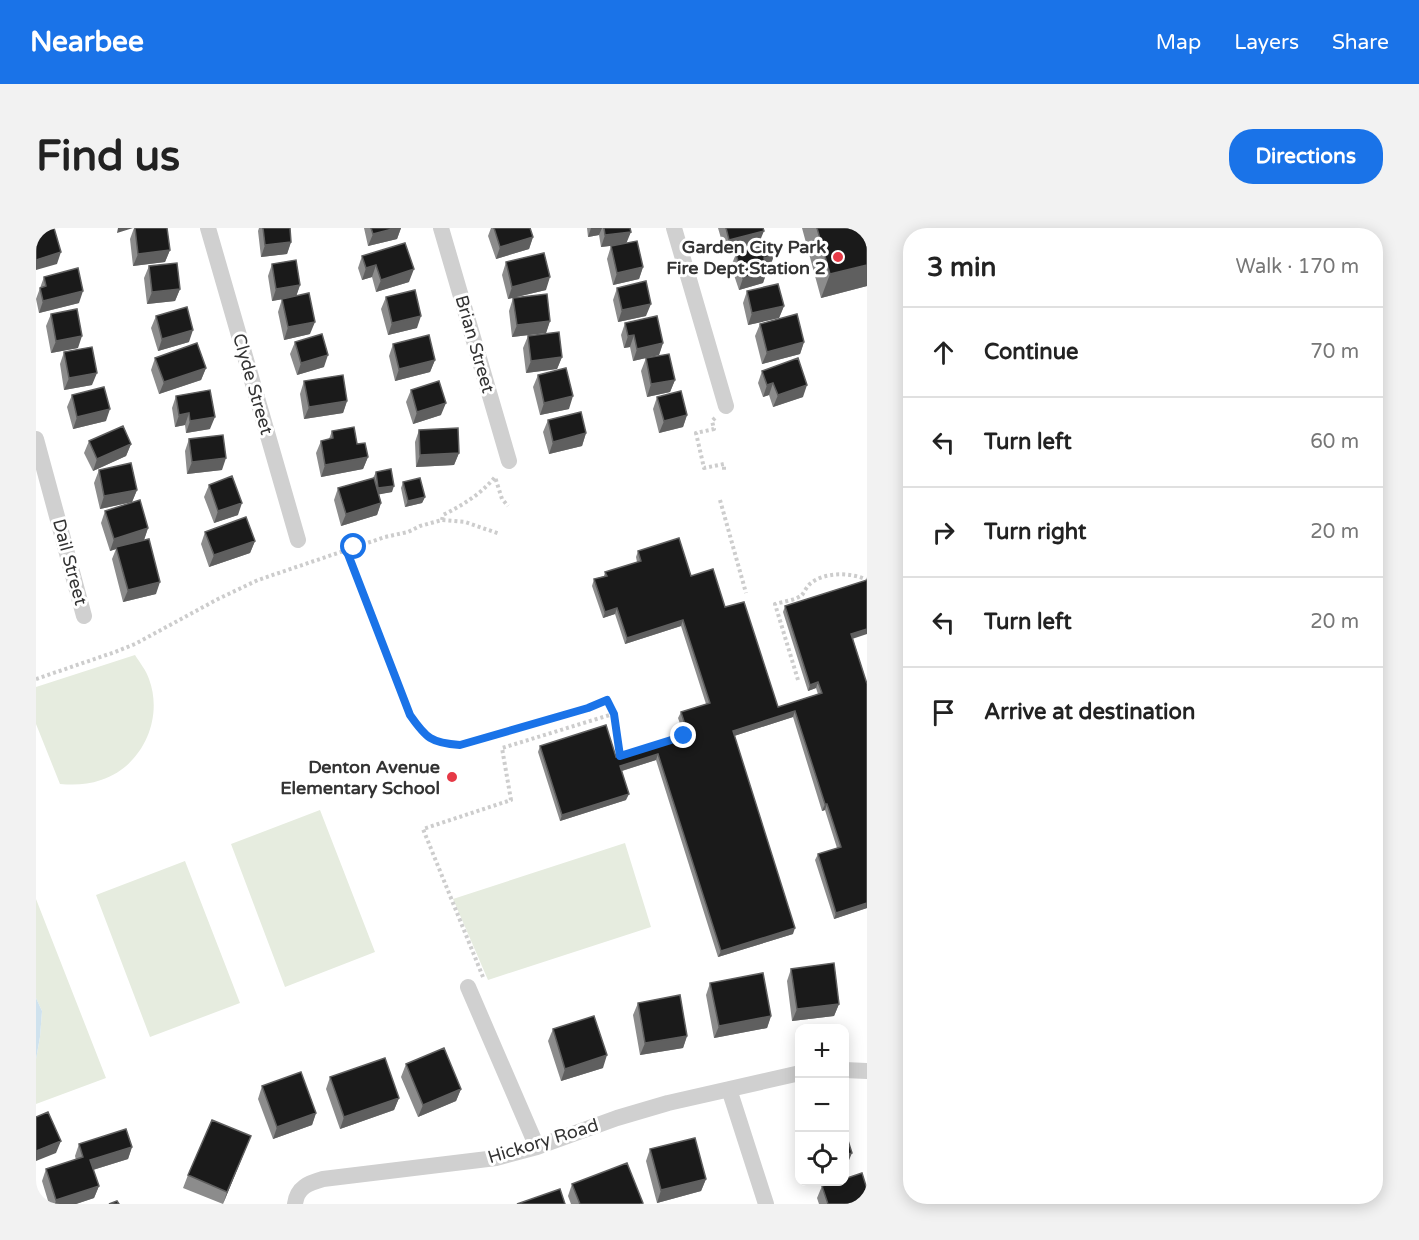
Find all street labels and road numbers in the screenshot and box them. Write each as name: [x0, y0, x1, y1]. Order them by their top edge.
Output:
street label: Brian Street: [451, 292, 500, 396]
street label: Clyde Street: [228, 331, 278, 437]
street label: Dail Street: [48, 516, 92, 608]
street label: Hickory Road: [485, 1114, 601, 1168]

